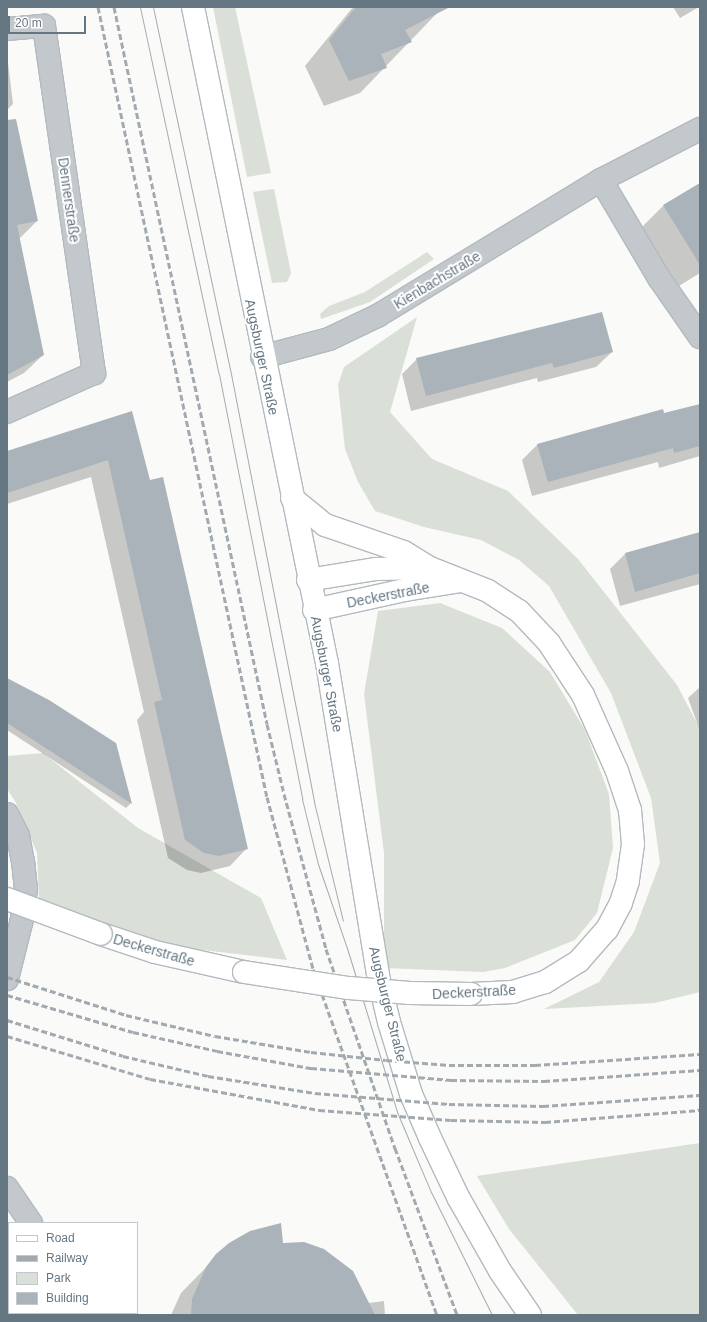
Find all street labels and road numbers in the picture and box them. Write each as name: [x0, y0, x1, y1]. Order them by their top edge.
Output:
street label: Dennerstraße: [55, 156, 83, 244]
street label: Kienbachstraße: [391, 248, 483, 312]
street label: Augsburger Straße: [241, 297, 283, 417]
street label: Deckerstraße: [345, 579, 431, 611]
street label: Augsburger Straße: [307, 614, 347, 734]
street label: Deckerstraße: [111, 930, 197, 970]
street label: Augsburger Straße: [366, 945, 410, 1063]
street label: Deckerstraße: [432, 981, 516, 1003]

